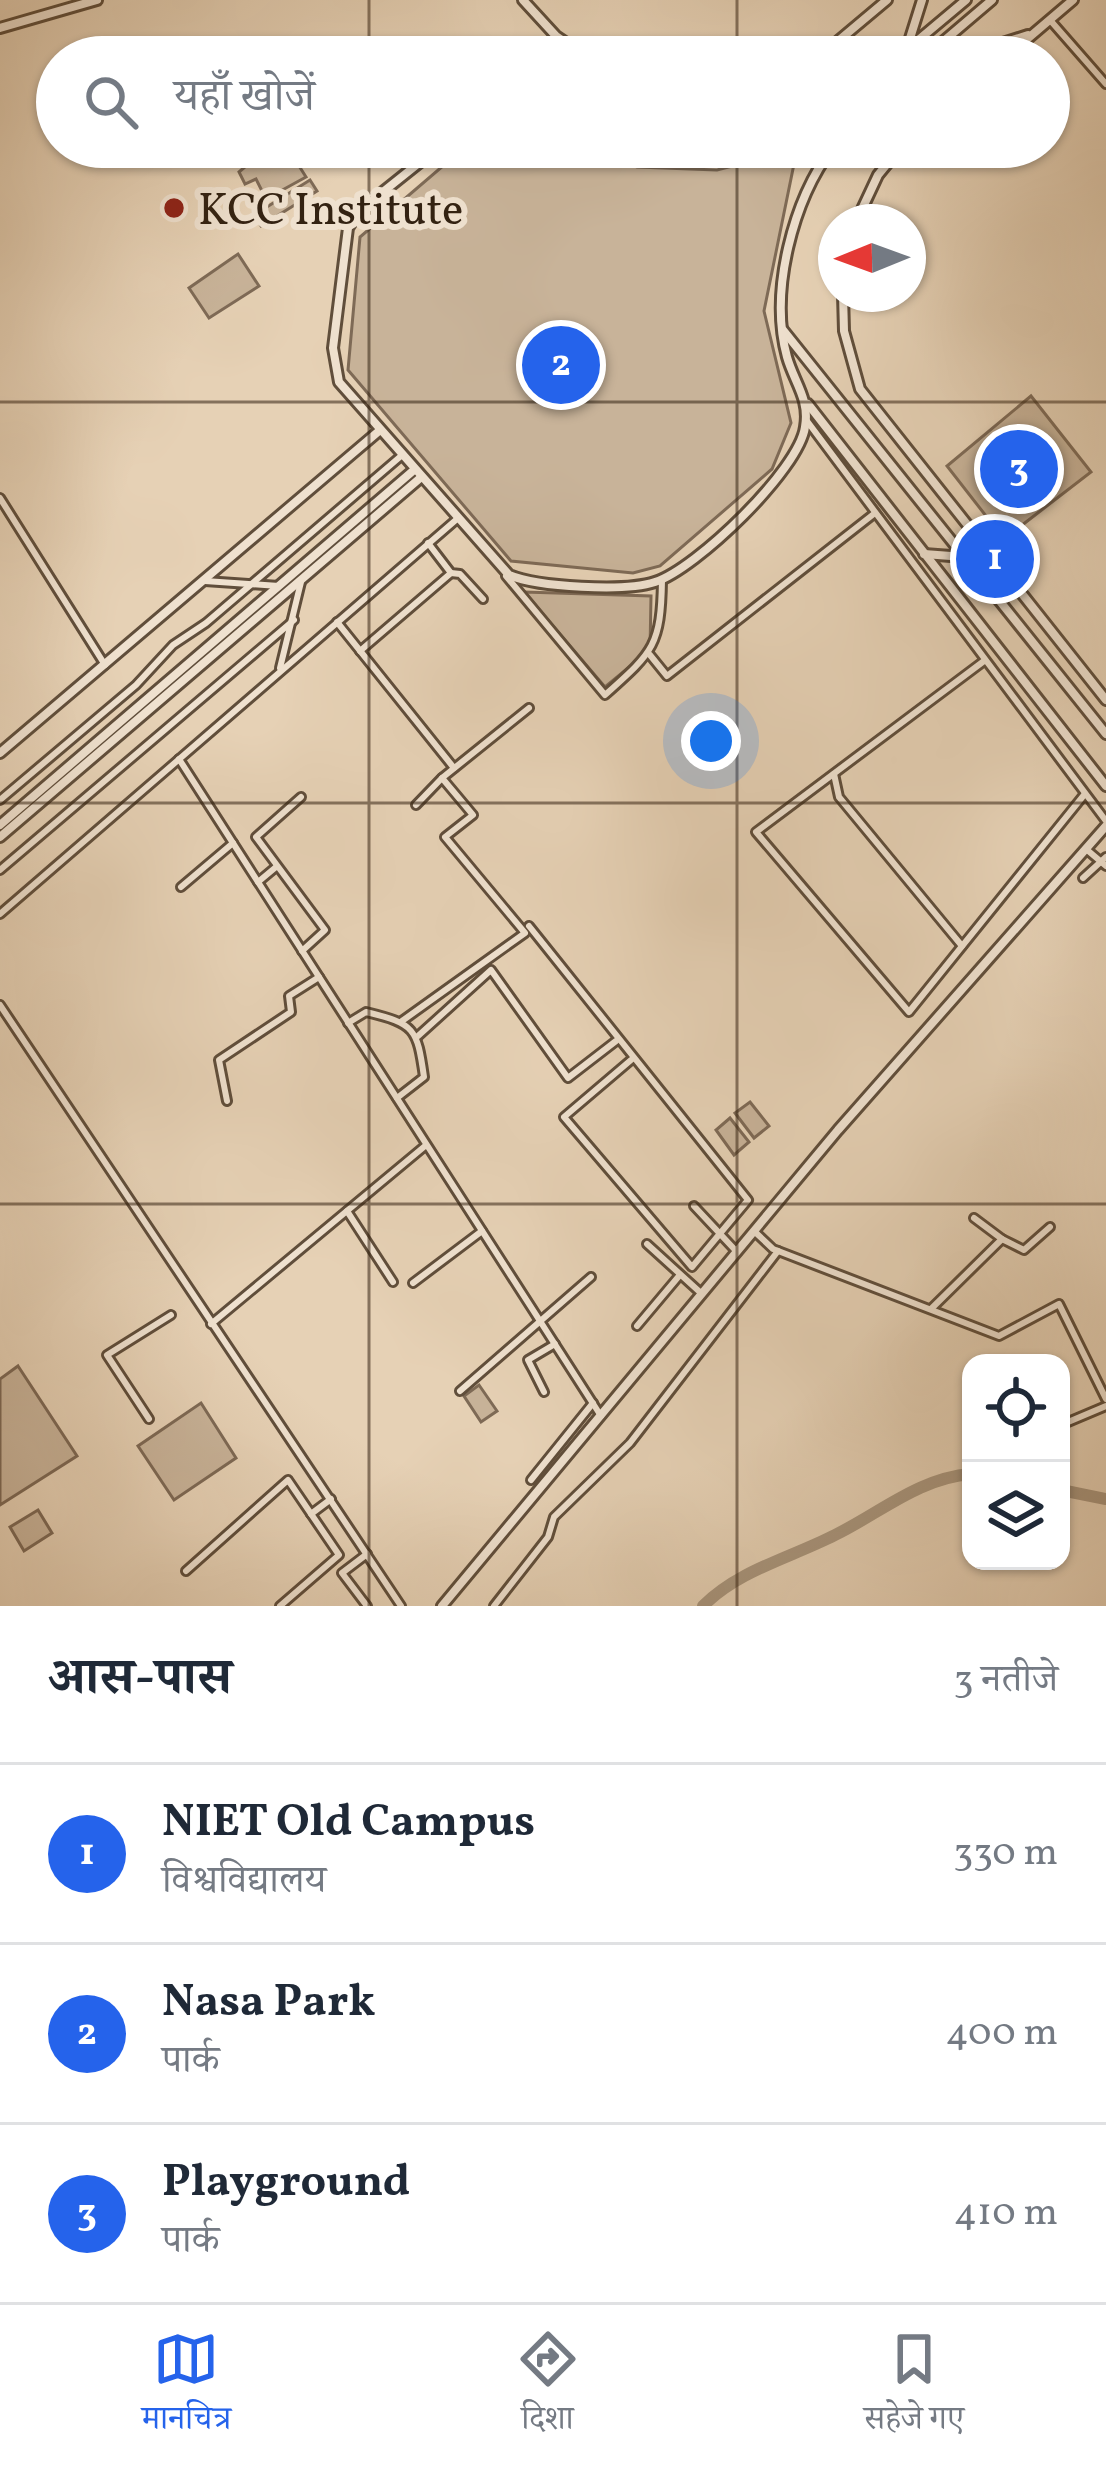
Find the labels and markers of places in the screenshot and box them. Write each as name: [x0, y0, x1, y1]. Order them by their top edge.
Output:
place label: KCC Institute: [198, 181, 463, 244]
marker: KCC Institute: [161, 195, 187, 221]
pin: 2: [522, 320, 600, 410]
pin: 3: [980, 424, 1058, 514]
pin: 1: [956, 514, 1034, 604]

